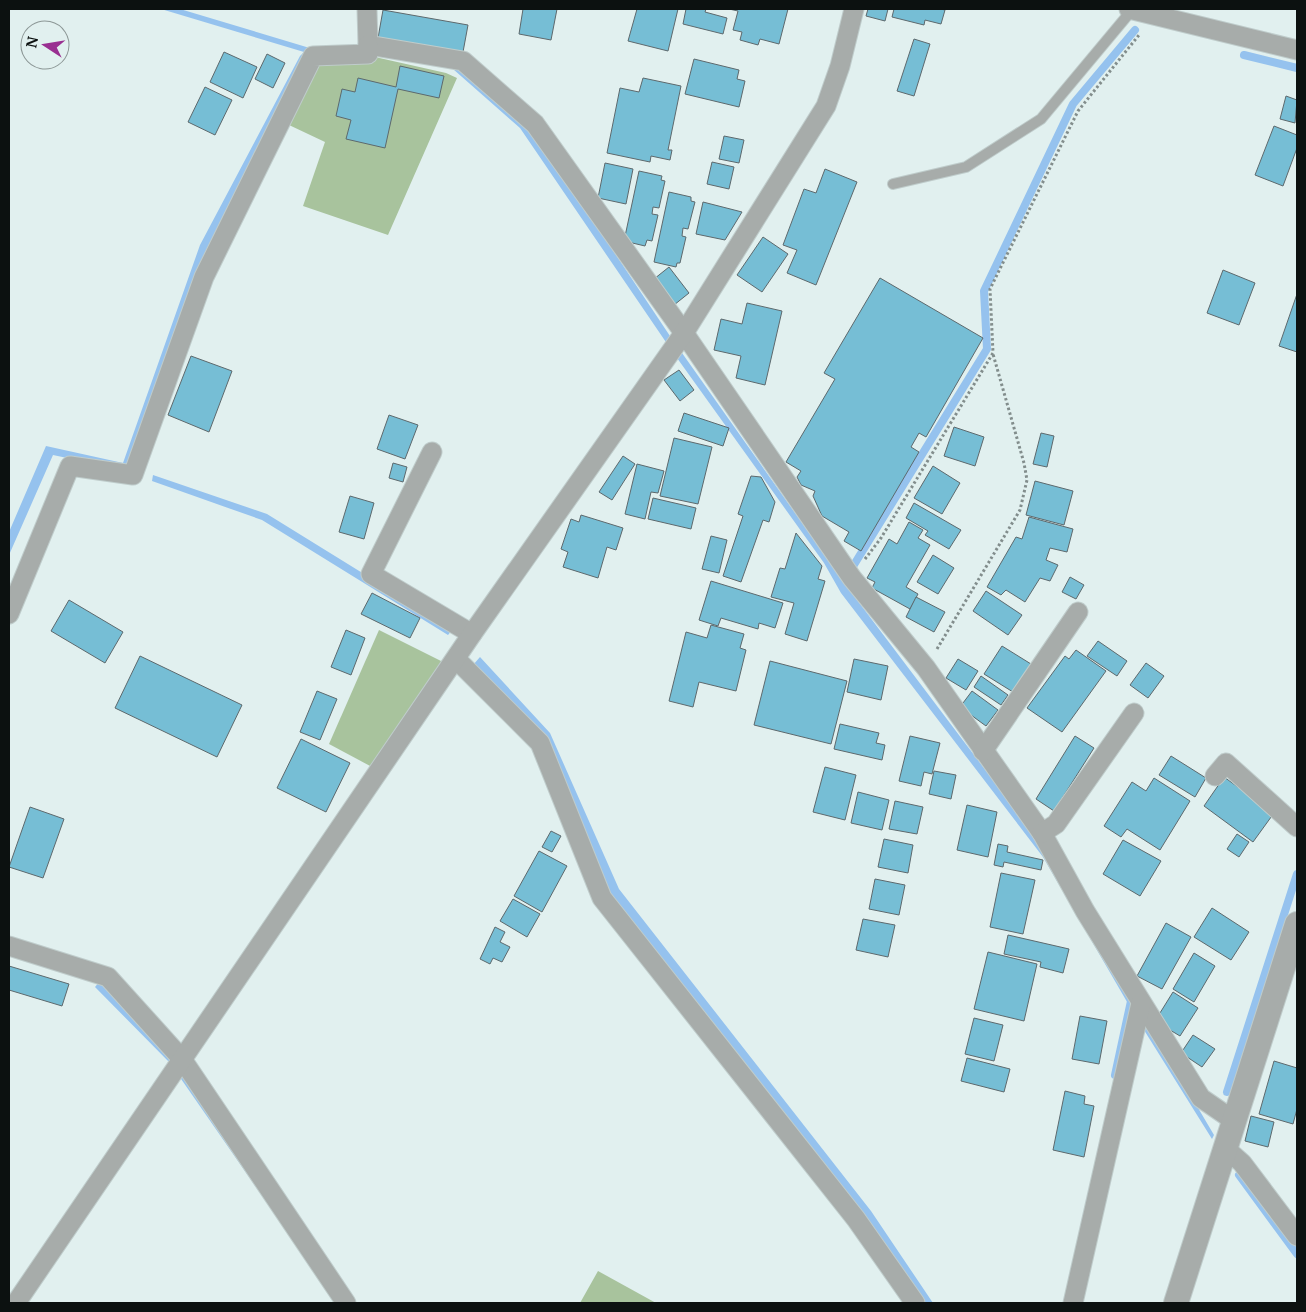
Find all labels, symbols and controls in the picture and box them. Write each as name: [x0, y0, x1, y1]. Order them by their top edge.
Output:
north arrow: [20, 20, 70, 70]
text: N: [22, 35, 42, 50]

